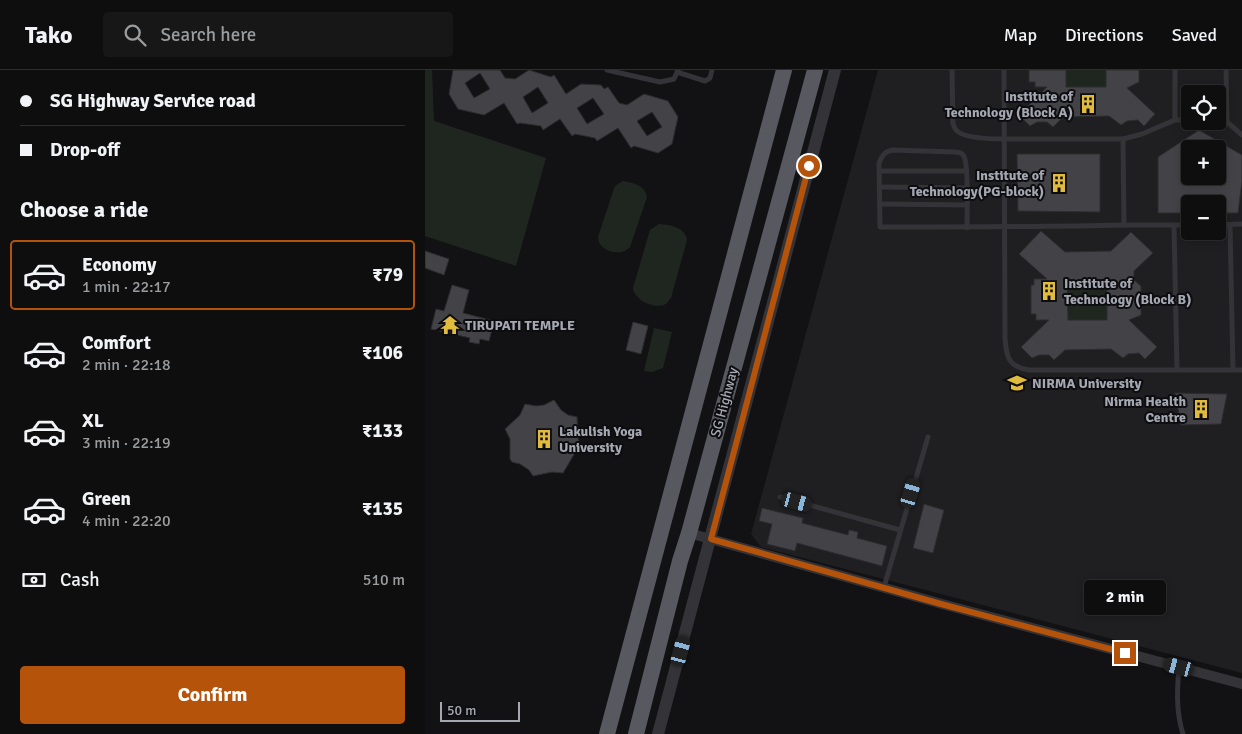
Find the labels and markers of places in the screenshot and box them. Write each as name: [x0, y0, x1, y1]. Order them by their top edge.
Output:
place label: Institute of Technology (Block A): [945, 88, 1074, 121]
building icon: Institute of Technology (Block A): [1077, 93, 1099, 115]
place label: Institute of Technology(PG-block): [910, 167, 1045, 200]
building icon: Institute of Technology(PG-block): [1048, 172, 1070, 194]
place label: Institute of Technology (Block B): [1064, 275, 1191, 308]
building icon: Institute of Technology (Block B): [1038, 280, 1060, 302]
temple icon: TIRUPATI TEMPLE: [439, 314, 461, 336]
place label: TIRUPATI TEMPLE: [465, 317, 575, 334]
school or university icon: NIRMA University: [1006, 372, 1028, 394]
place label: NIRMA University: [1032, 375, 1141, 392]
place label: Nirma Health Centre: [1104, 393, 1186, 426]
building icon: Nirma Health Centre: [1190, 398, 1212, 420]
place label: Lakulish Yoga University: [559, 423, 642, 456]
building icon: Lakulish Yoga University: [533, 428, 555, 450]

